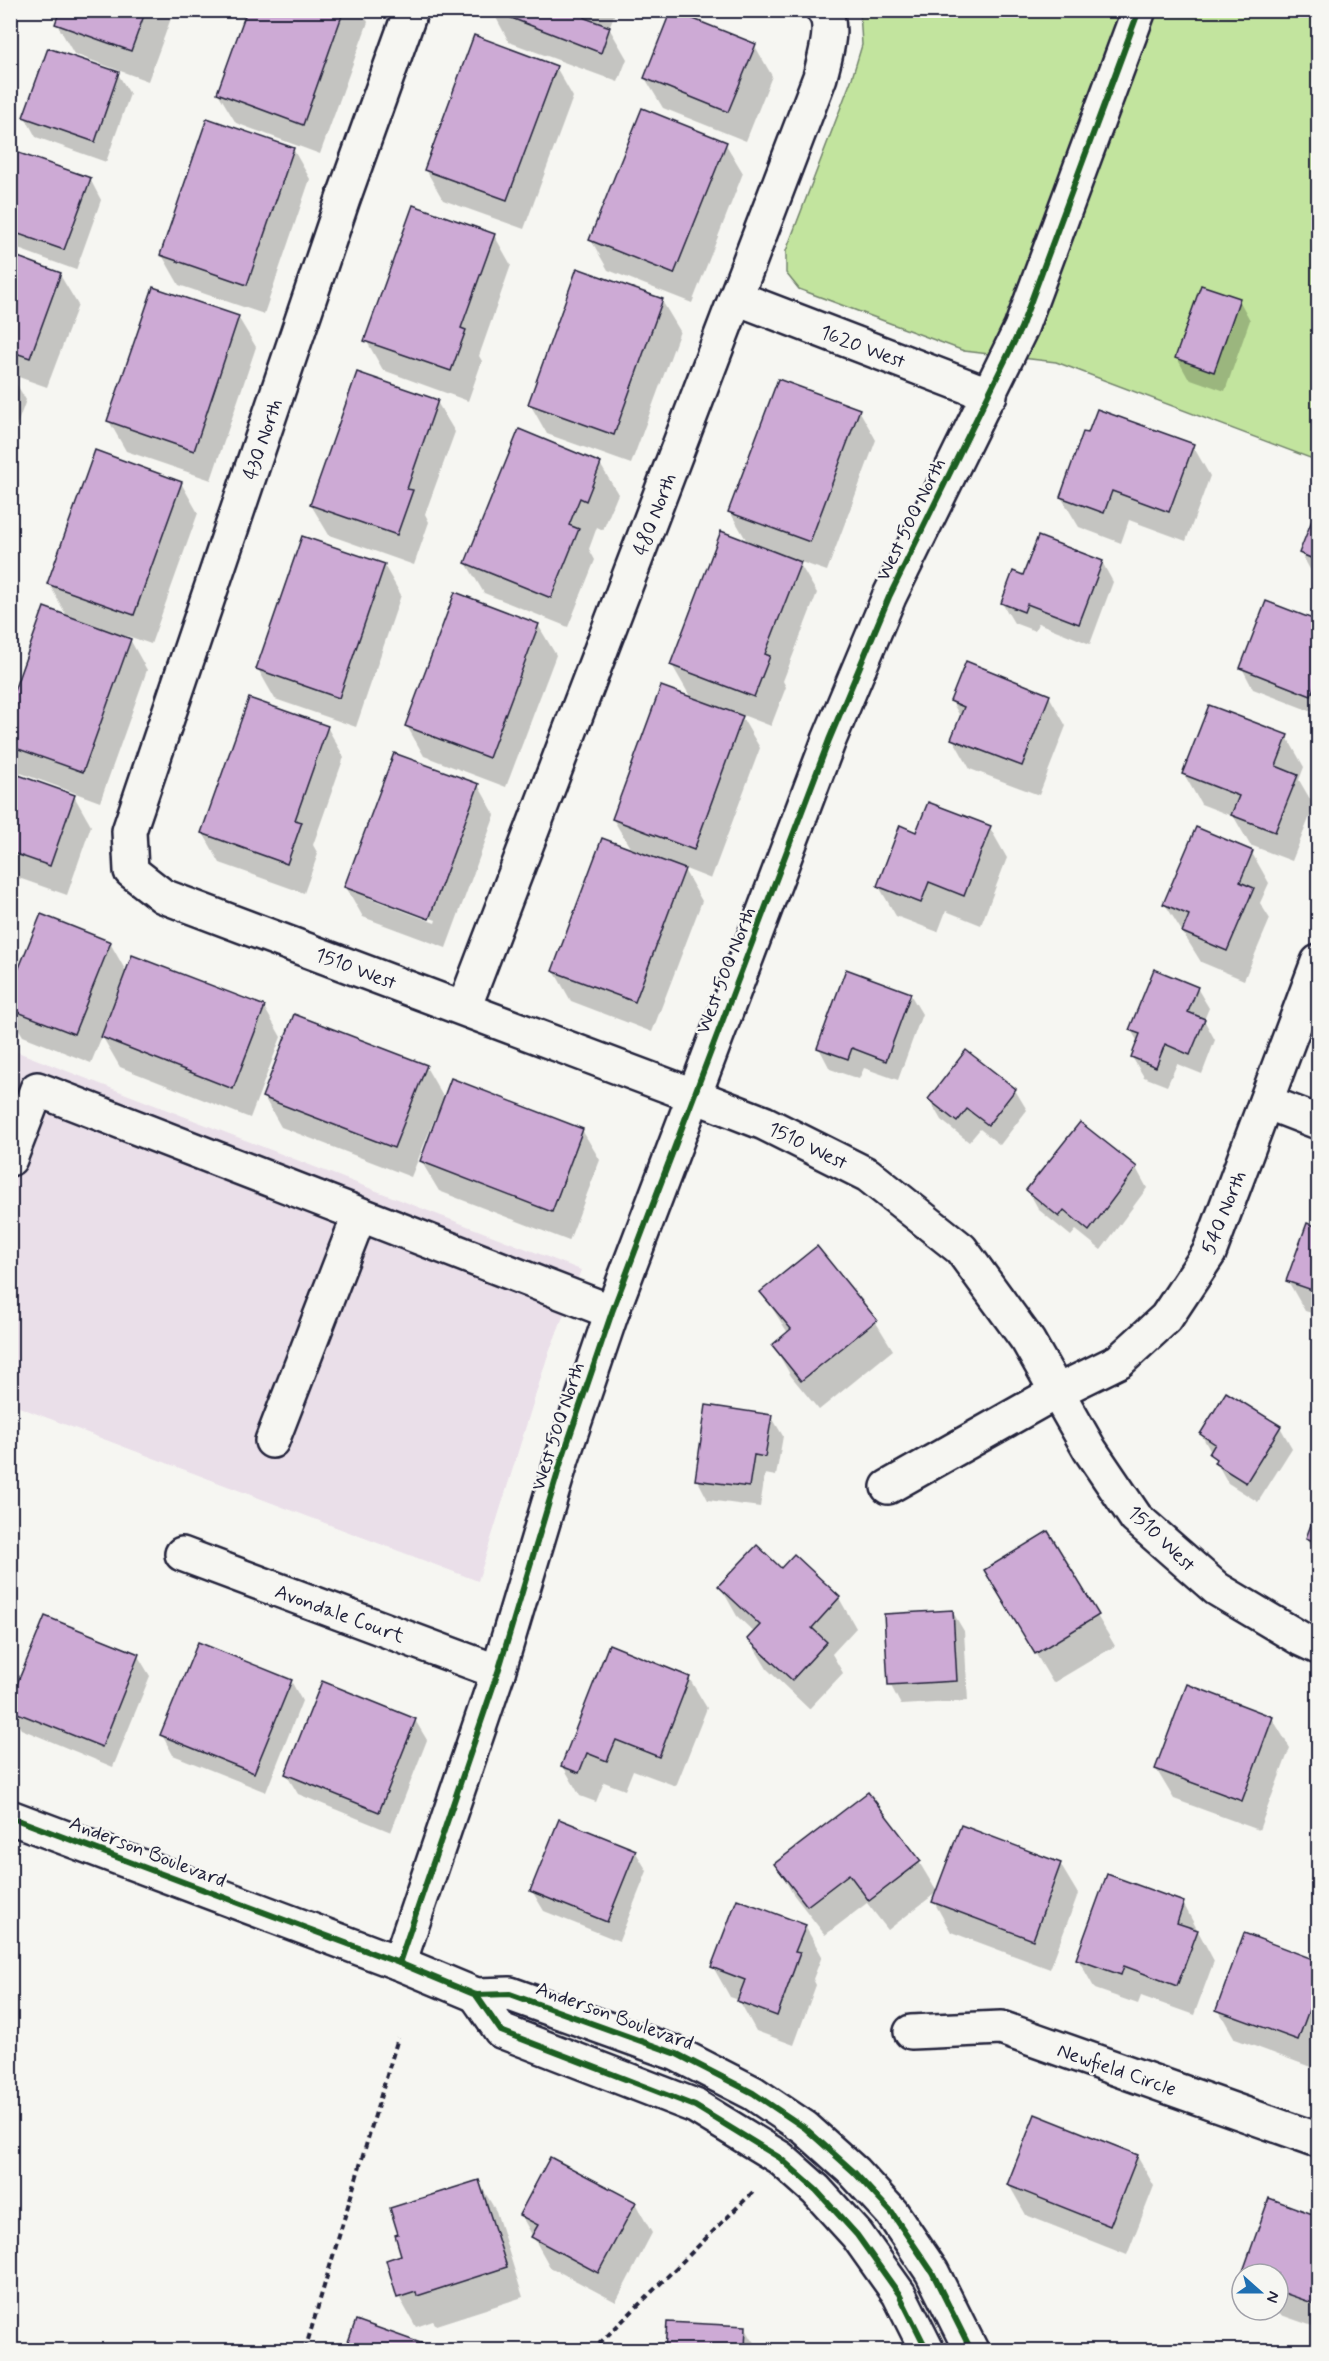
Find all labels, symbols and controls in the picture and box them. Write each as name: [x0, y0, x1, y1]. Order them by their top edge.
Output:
street label: 1620 West: [816, 319, 909, 376]
street label: 430 North: [237, 395, 290, 484]
street label: West 500 North: [870, 454, 953, 586]
street label: 480 North: [627, 469, 683, 560]
street label: West 500 North: [690, 903, 763, 1038]
street label: 1510 West: [311, 942, 400, 997]
street label: 1510 West: [763, 1116, 852, 1177]
street label: 540 North: [1195, 1167, 1253, 1258]
street label: West 500 North: [525, 1359, 592, 1494]
street label: 1510 West: [1121, 1500, 1201, 1578]
street label: Avondale Court: [271, 1578, 408, 1650]
street label: Anderson Boulevard: [65, 1810, 230, 1895]
street label: Anderson Boulevard: [532, 1975, 697, 2057]
street label: Newfield Circle: [1053, 2037, 1180, 2103]
north arrow: [1230, 2262, 1290, 2322]
text: N: [1261, 2288, 1284, 2306]

